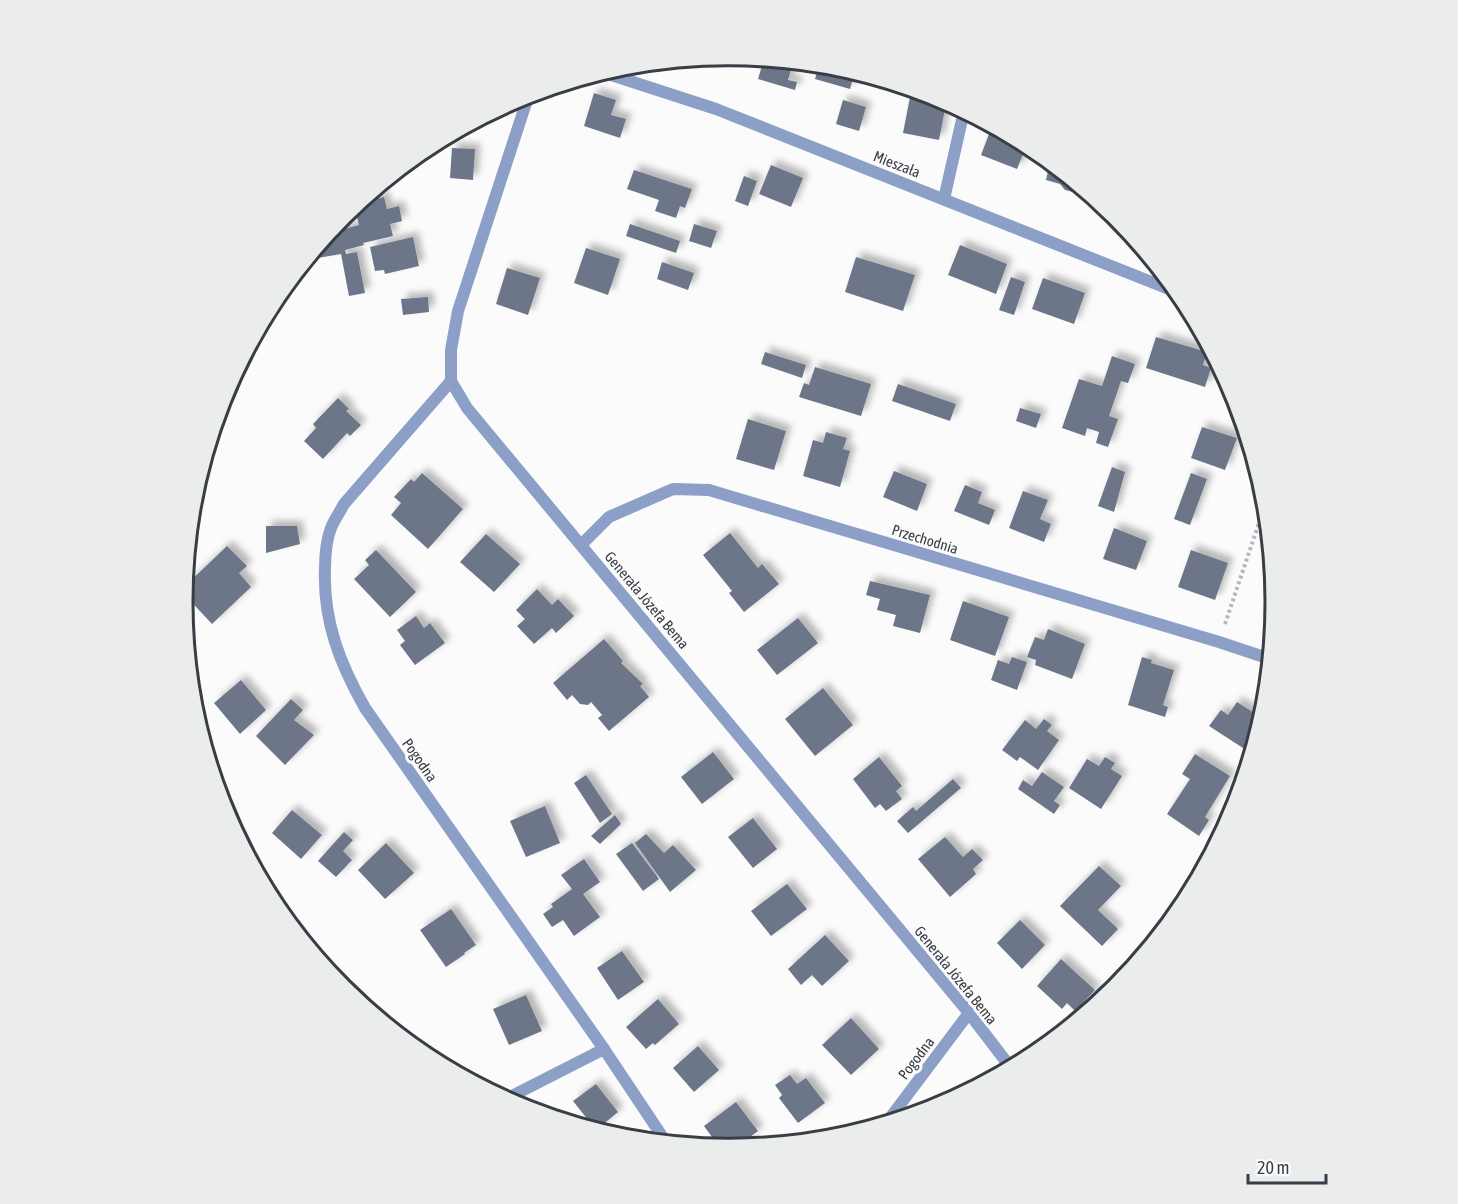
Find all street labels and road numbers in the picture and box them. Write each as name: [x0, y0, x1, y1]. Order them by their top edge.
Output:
street label: Mieszała: [871, 147, 923, 181]
street label: Przechodnia: [890, 521, 960, 557]
street label: Generała Józefa Bema: [601, 548, 693, 652]
street label: Pogodna: [399, 735, 441, 785]
street label: Generała Józefa Bema: [911, 922, 1001, 1028]
street label: Pogodna: [895, 1033, 937, 1083]

